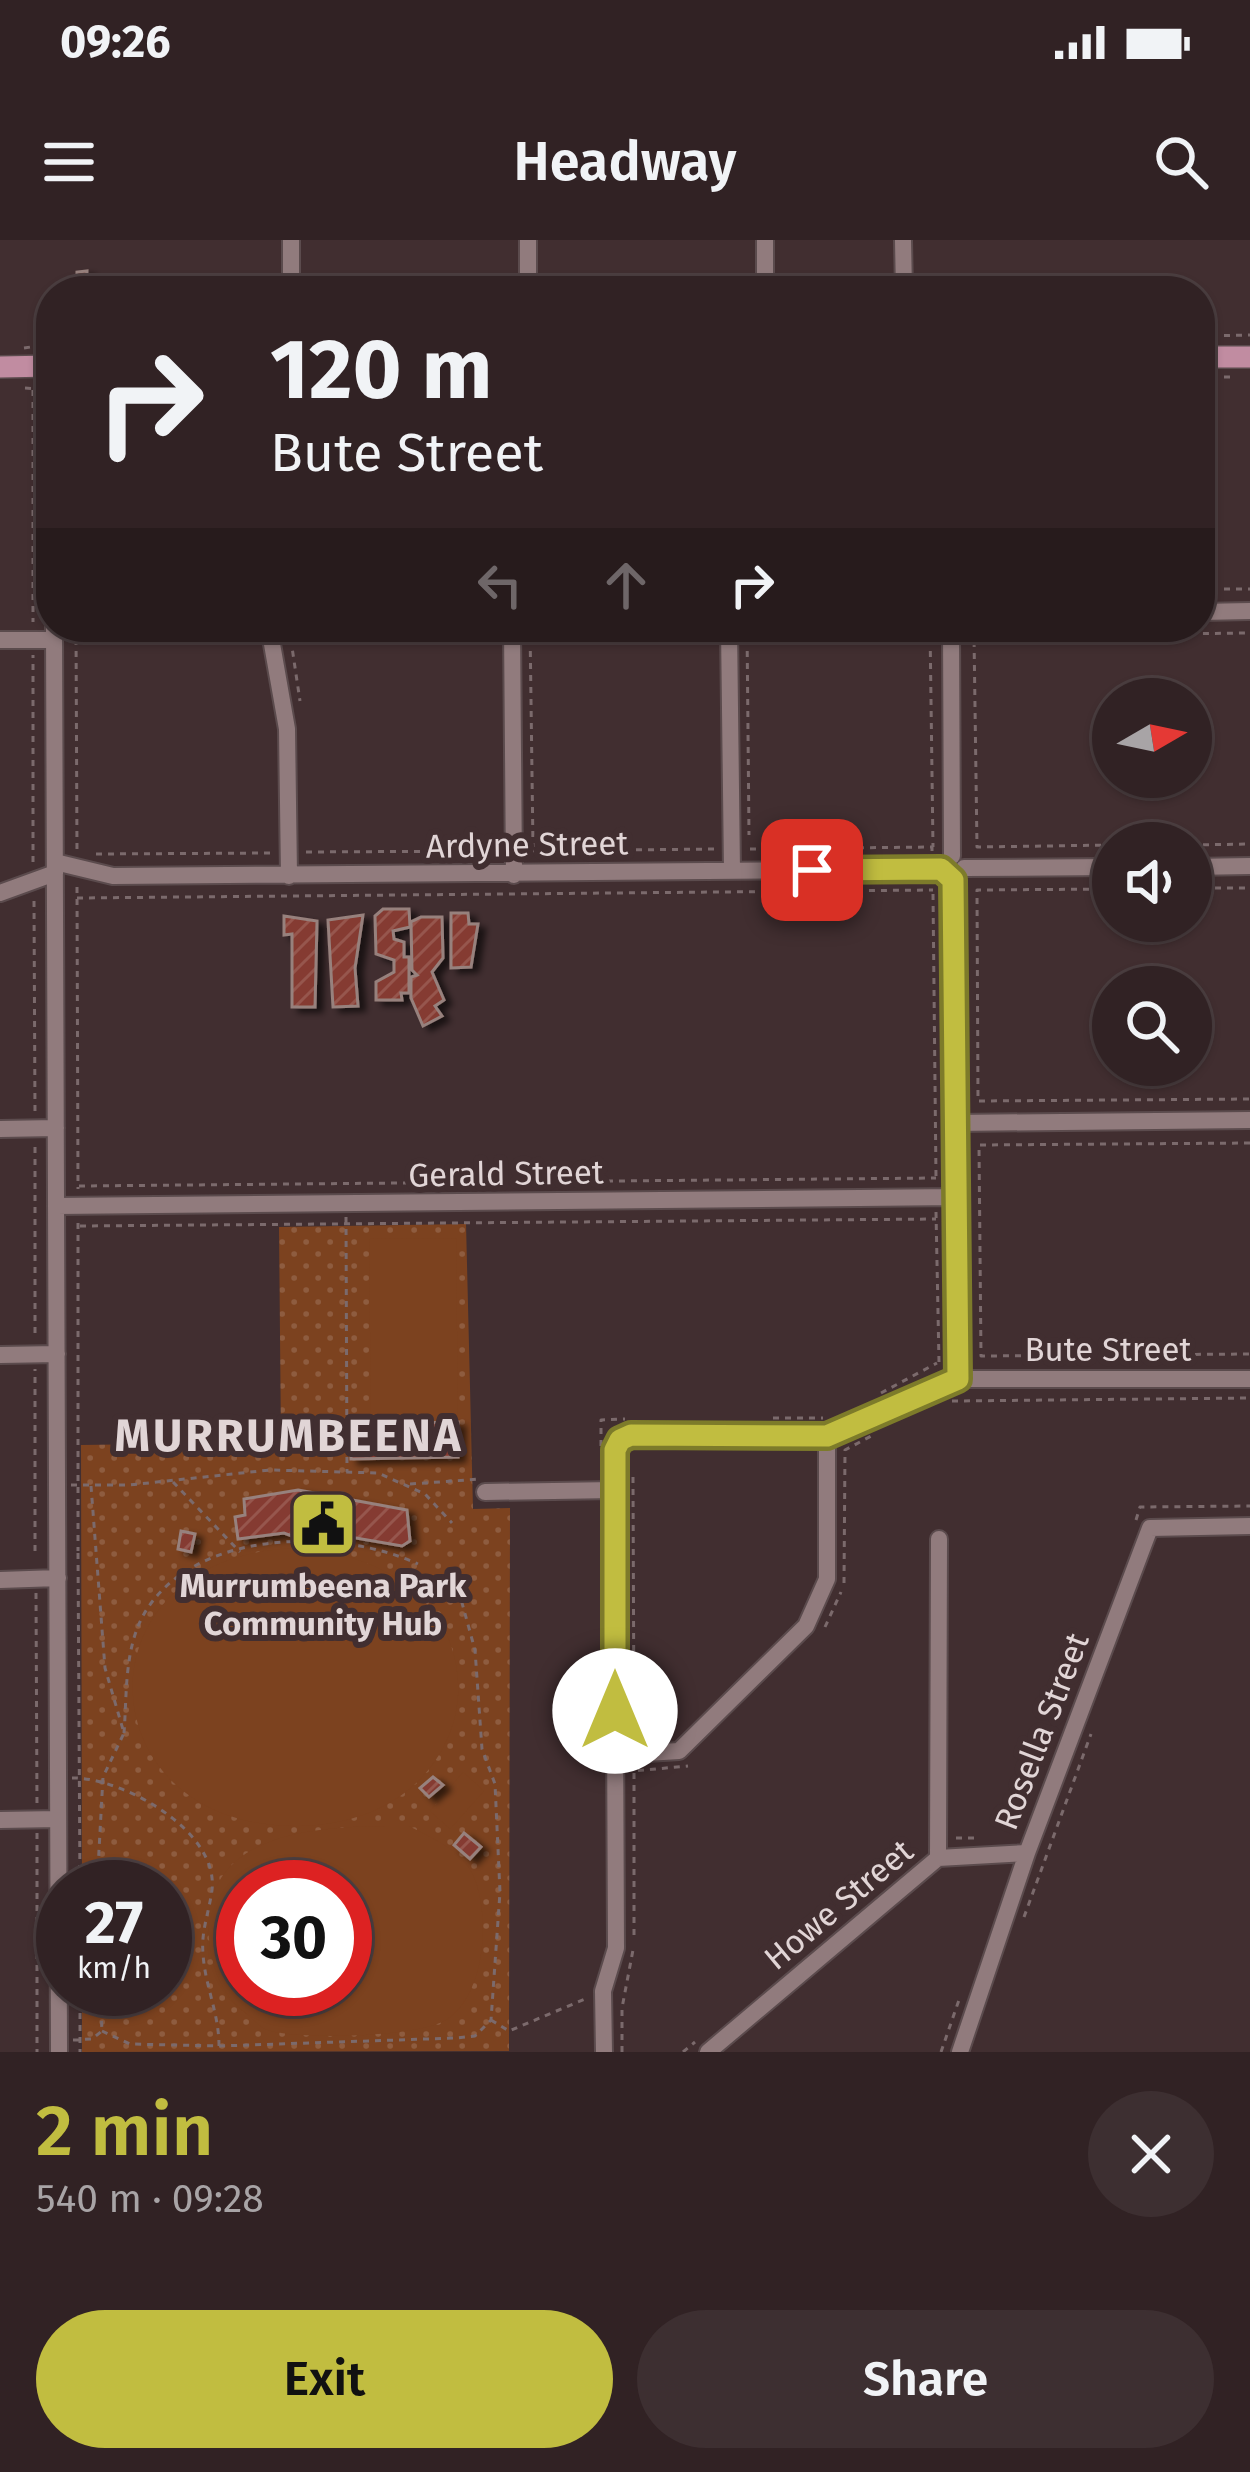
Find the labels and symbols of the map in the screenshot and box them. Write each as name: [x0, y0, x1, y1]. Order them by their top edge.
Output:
north arrow: [1092, 678, 1212, 798]
pin: [761, 819, 863, 921]
street label: Ardyne Street: [426, 823, 629, 867]
street label: Gerald Street: [408, 1152, 604, 1196]
street label: Bute Street: [1025, 1330, 1192, 1370]
district label: MURRUMBEENA: [115, 1409, 463, 1463]
public building icon: Murrumbeena Park Community Hub: [288, 1489, 358, 1559]
place label: Murrumbeena Park Community Hub: [180, 1566, 467, 1644]
street label: Rosella Street: [986, 1627, 1098, 1835]
position arrow: [552, 1648, 678, 1774]
street label: Howe Street: [756, 1831, 921, 1978]
speed limit sign: 30: [216, 1860, 372, 2016]

